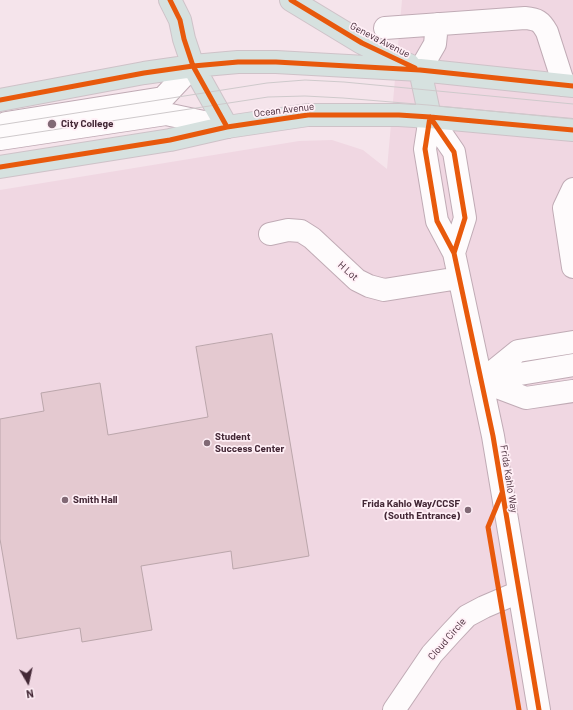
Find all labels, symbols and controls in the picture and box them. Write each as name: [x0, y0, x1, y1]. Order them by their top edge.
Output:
street label: Geneva Avenue: [348, 20, 412, 60]
street label: Ocean Avenue: [253, 100, 315, 120]
marker: City College: [46, 118, 58, 130]
place label: City College: [61, 118, 113, 130]
street label: H Lot: [335, 259, 361, 283]
place label: Student Success Center: [215, 431, 284, 454]
marker: Student Success Center: [202, 438, 212, 448]
street label: Frida Kahlo Way: [498, 444, 520, 514]
place label: Smith Hall: [73, 494, 118, 506]
marker: Smith Hall: [60, 495, 70, 505]
place label: Frida Kahlo Way/CCSF (South Entrance): [362, 498, 460, 522]
marker: Frida Kahlo Way/CCSF (South Entrance): [463, 505, 473, 515]
street label: Cloud Circle: [426, 616, 468, 662]
north arrow: [8, 662, 48, 702]
text: N: [25, 687, 35, 701]

